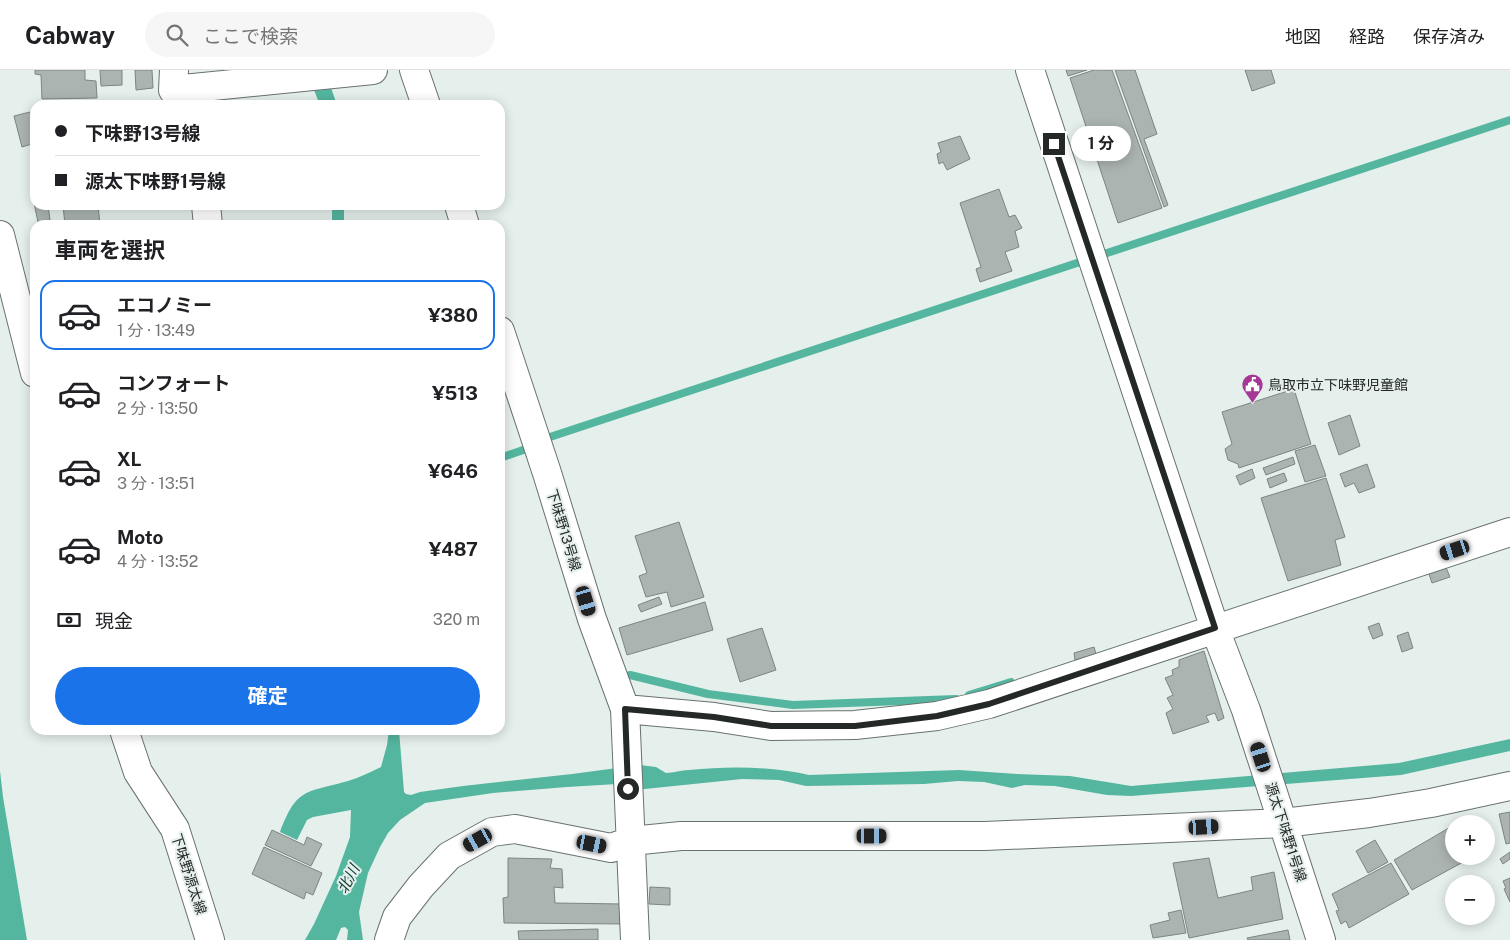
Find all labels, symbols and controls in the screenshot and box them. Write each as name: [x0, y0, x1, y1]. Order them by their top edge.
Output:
search box: [145, 12, 495, 57]
text: Cabway: [25, 21, 115, 49]
icon: search: [163, 21, 191, 49]
text: ここで検索: [203, 25, 298, 47]
text: 地図: [1285, 26, 1321, 47]
text: 経路: [1349, 26, 1385, 47]
text: 保存済み: [1413, 26, 1485, 47]
text: 下味野13号線: [85, 122, 201, 144]
callout: 1 分: [1072, 126, 1132, 162]
route end: [1043, 133, 1065, 155]
text: 1 分: [1088, 134, 1114, 153]
text: 源太下味野1号線: [85, 170, 226, 192]
text: 車両を選択: [55, 237, 165, 263]
icon: car: [57, 293, 102, 338]
text: エコノミー: [117, 294, 212, 316]
text: ¥380: [428, 304, 478, 326]
text: 1 分 · 13:49: [117, 321, 195, 340]
icon: car: [57, 371, 102, 416]
text: コンフォート: [117, 372, 230, 394]
public building icon: 鳥取市立下味野児童館: [1240, 373, 1264, 404]
place label: 鳥取市立下味野児童館: [1268, 377, 1408, 393]
text: ¥513: [432, 382, 478, 404]
text: 2 分 · 13:50: [117, 399, 198, 418]
text: XL: [117, 448, 142, 470]
icon: car: [57, 449, 102, 494]
text: ¥646: [428, 460, 478, 482]
text: 3 分 · 13:51: [117, 474, 195, 493]
street label: 下味野13号線: [544, 487, 584, 573]
text: Moto: [117, 526, 163, 548]
icon: car: [57, 527, 102, 572]
text: ¥487: [429, 538, 478, 560]
car: [1438, 538, 1471, 562]
text: 4 分 · 13:52: [117, 552, 198, 571]
car: [574, 584, 597, 618]
icon: cash: [55, 606, 83, 634]
text: 現金: [95, 610, 133, 632]
text: 320 m: [433, 610, 480, 629]
button: 確定: [55, 667, 480, 725]
car: [1249, 740, 1272, 774]
route start: [617, 778, 639, 800]
street label: 源太下味野1号線: [1262, 780, 1310, 884]
map controls: [1445, 815, 1495, 925]
button: +: [1445, 815, 1495, 865]
car: [1188, 819, 1219, 835]
car: [461, 826, 494, 854]
car: [857, 829, 887, 844]
street label: 下味野源太線: [168, 832, 210, 916]
car: [575, 834, 608, 854]
water label: 北川: [334, 860, 363, 896]
button: −: [1445, 875, 1495, 925]

